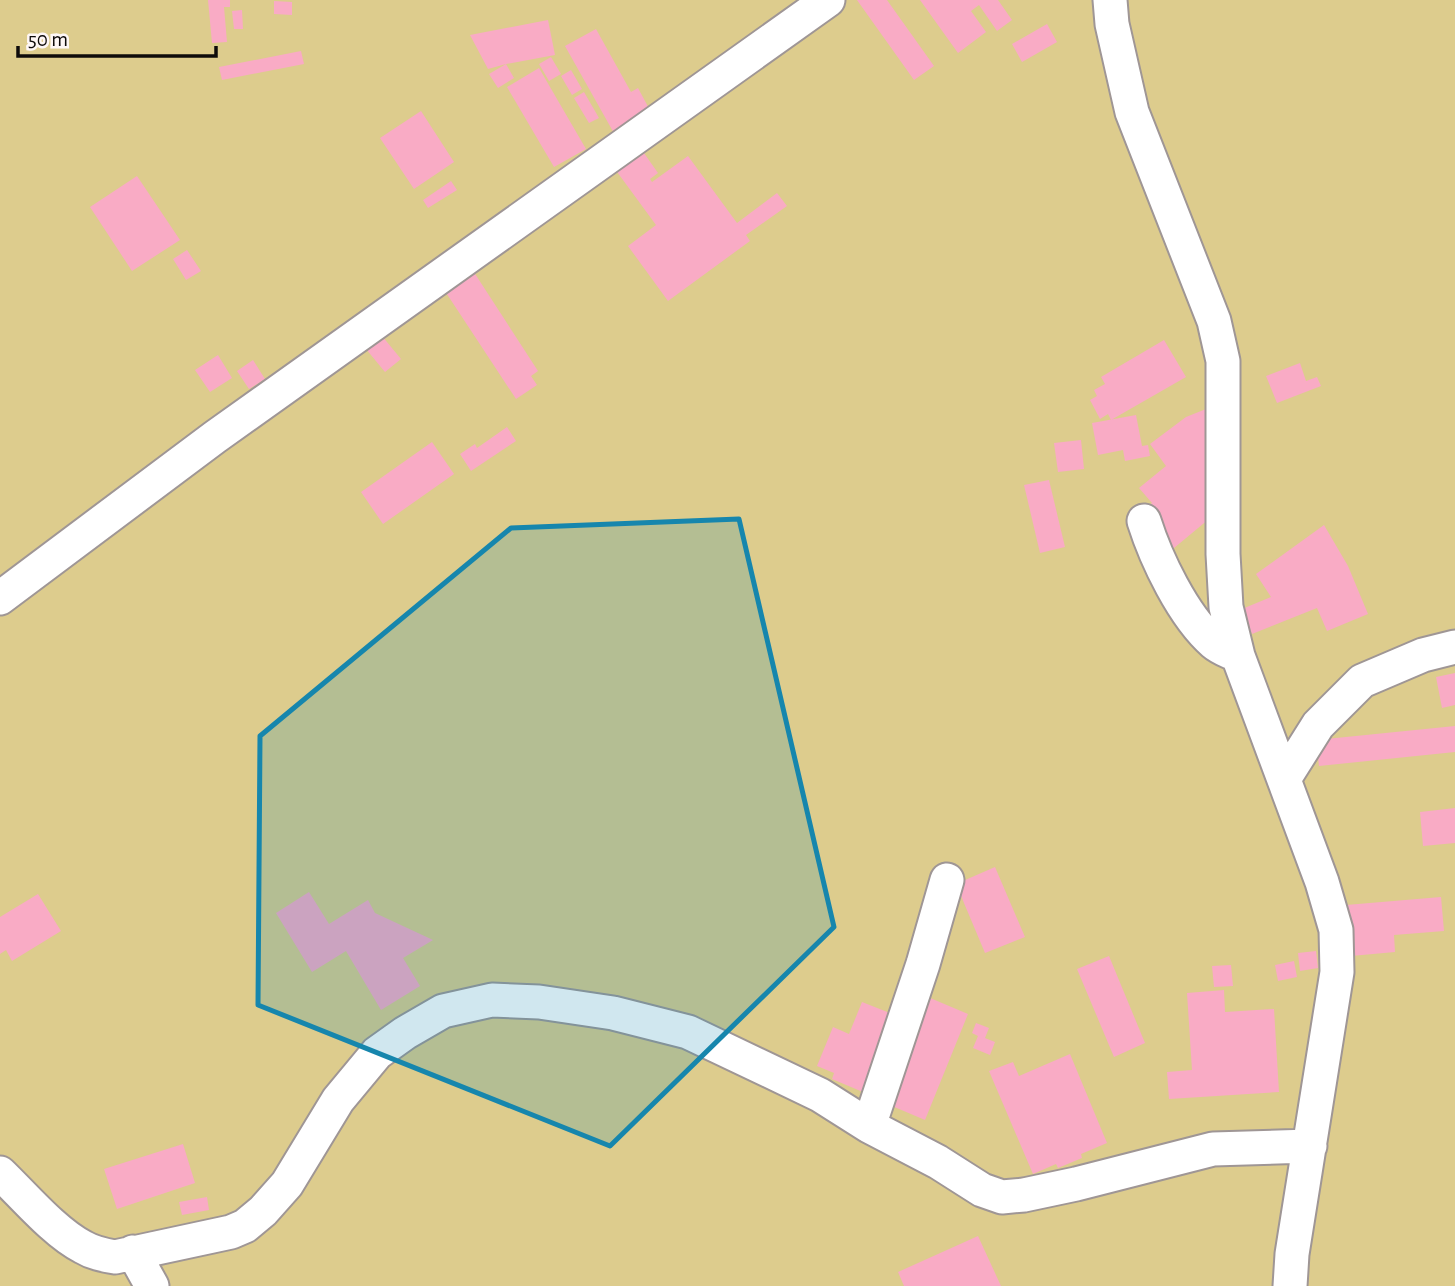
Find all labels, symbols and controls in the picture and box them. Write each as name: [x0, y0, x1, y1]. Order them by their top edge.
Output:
scale bar: [18, 14, 215, 58]
text: 50 m: [28, 29, 68, 50]

